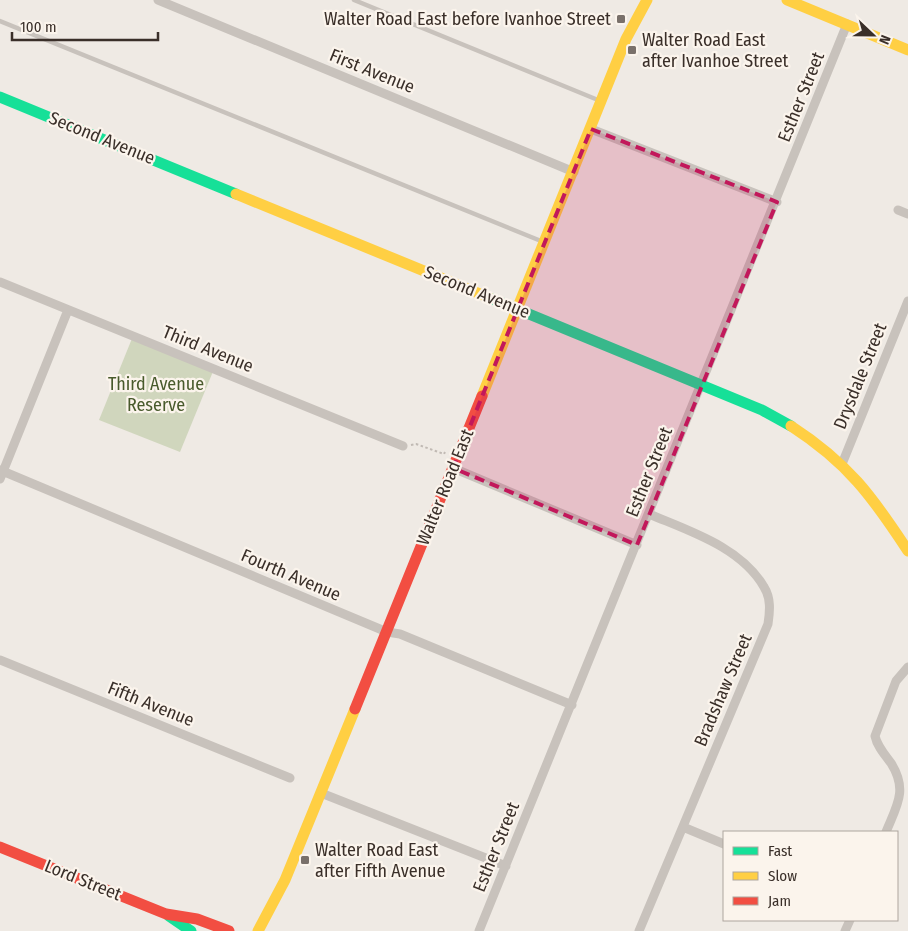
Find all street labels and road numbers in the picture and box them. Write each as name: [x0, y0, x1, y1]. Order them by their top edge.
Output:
street label: First Avenue: [326, 44, 418, 98]
street label: Esther Street: [773, 49, 829, 145]
street label: Second Avenue: [46, 107, 158, 169]
street label: Second Avenue: [421, 261, 533, 323]
street label: Drysdale Street: [829, 320, 891, 432]
street label: Third Avenue: [159, 321, 257, 377]
street label: Esther Street: [621, 424, 677, 520]
street label: Walter Road East: [412, 426, 478, 548]
street label: Fourth Avenue: [238, 544, 344, 606]
street label: Bradshaw Street: [689, 630, 757, 750]
street label: Fifth Avenue: [105, 677, 197, 731]
street label: Esther Street: [468, 799, 524, 895]
street label: Lord Street: [41, 855, 125, 905]

